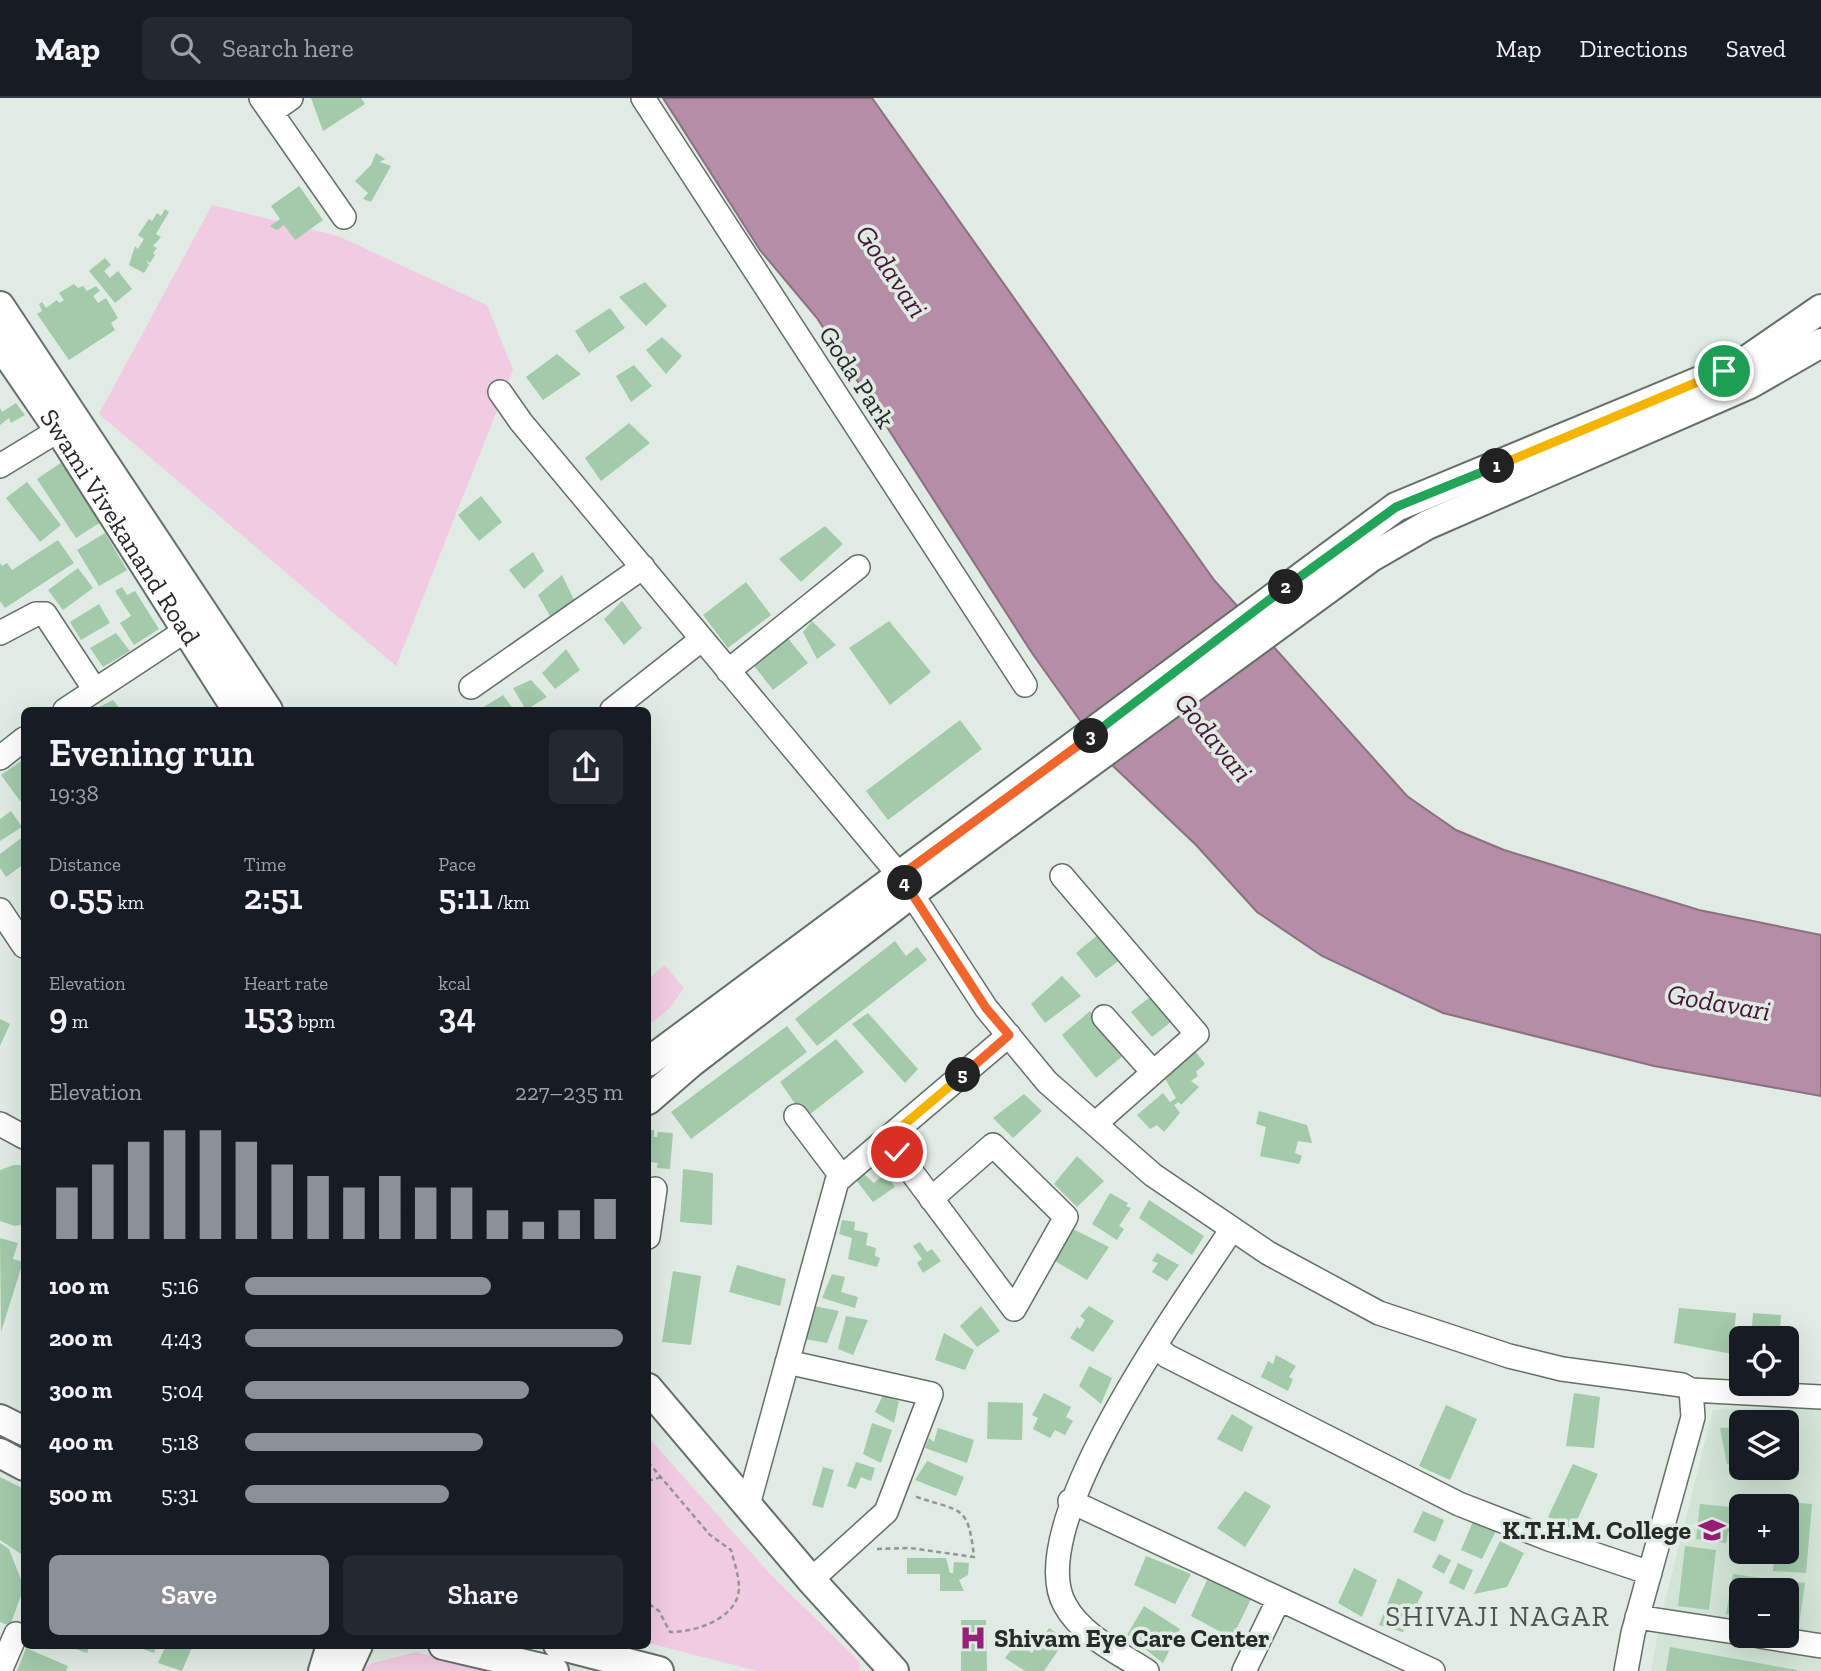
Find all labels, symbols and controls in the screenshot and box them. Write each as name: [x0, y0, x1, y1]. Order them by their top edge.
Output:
search box: [142, 17, 632, 80]
text: Map: [35, 29, 100, 68]
icon: search: [166, 29, 204, 67]
text: Search here: [222, 32, 354, 64]
text: Map: [1496, 34, 1542, 63]
text: Directions: [1580, 34, 1688, 63]
text: Saved: [1726, 34, 1786, 63]
water label: Godavari: [849, 219, 935, 324]
street label: Goda Park: [812, 320, 902, 435]
pin: [1694, 341, 1754, 401]
icon: arrive: [1705, 352, 1743, 390]
street label: Swami Vivekanand Road: [33, 403, 207, 651]
pin: 1: [1480, 448, 1514, 484]
text: 1: [1493, 454, 1500, 477]
pin: 2: [1268, 570, 1304, 604]
text: 2: [1280, 575, 1291, 598]
water label: Godavari: [1168, 686, 1259, 788]
pin: 3: [1074, 718, 1108, 754]
text: 3: [1085, 724, 1096, 747]
text: Evening run: [49, 730, 254, 776]
button: share: [549, 730, 623, 804]
text: 19:38: [49, 779, 99, 807]
text: Distance: [49, 853, 121, 876]
text: Time: [244, 853, 286, 876]
text: Pace: [438, 853, 476, 876]
pin: 4: [888, 866, 922, 900]
text: 4: [899, 871, 910, 894]
text: 0.55: [49, 876, 113, 918]
text: 2:51: [244, 876, 303, 918]
text: 5:11: [438, 876, 493, 918]
text: km: [113, 891, 144, 914]
text: /km: [493, 891, 530, 914]
text: Elevation: [49, 972, 126, 995]
text: Heart rate: [244, 972, 328, 995]
text: kcal: [438, 972, 471, 995]
water label: Godavari: [1664, 977, 1773, 1028]
text: 9: [49, 995, 68, 1037]
text: 153: [244, 995, 294, 1037]
text: 34: [438, 995, 476, 1037]
text: m: [68, 1010, 88, 1033]
text: bpm: [294, 1010, 335, 1033]
pin: 5: [946, 1058, 981, 1093]
text: 5: [958, 1063, 967, 1086]
text: Elevation: [49, 1078, 142, 1106]
text: 227–235 m: [515, 1078, 623, 1106]
pin: [867, 1122, 927, 1182]
icon: check: [878, 1133, 916, 1171]
text: 100 m: [49, 1272, 109, 1300]
text: 5:16: [161, 1272, 199, 1300]
text: 200 m: [49, 1324, 112, 1352]
text: 4:43: [161, 1324, 202, 1352]
map controls: [1729, 1326, 1799, 1648]
button: locate: [1729, 1326, 1799, 1396]
text: 300 m: [49, 1376, 112, 1404]
text: 5:04: [161, 1376, 204, 1404]
button: layers: [1729, 1410, 1799, 1480]
text: 400 m: [49, 1428, 113, 1456]
text: 5:18: [161, 1428, 199, 1456]
text: 500 m: [49, 1480, 112, 1508]
text: 5:31: [161, 1480, 198, 1508]
button: +: [1729, 1494, 1799, 1564]
place label: K.T.H.M. College: [1502, 1514, 1691, 1546]
school or university icon: K.T.H.M. College: [1697, 1515, 1727, 1545]
button: Save: [49, 1555, 329, 1635]
button: Share: [343, 1555, 623, 1635]
button: −: [1729, 1578, 1799, 1648]
district label: SHIVAJI NAGAR: [1385, 1600, 1611, 1633]
place label: Shivam Eye Care Center: [994, 1622, 1270, 1654]
hospital icon: Shivam Eye Care Center: [958, 1623, 988, 1653]

